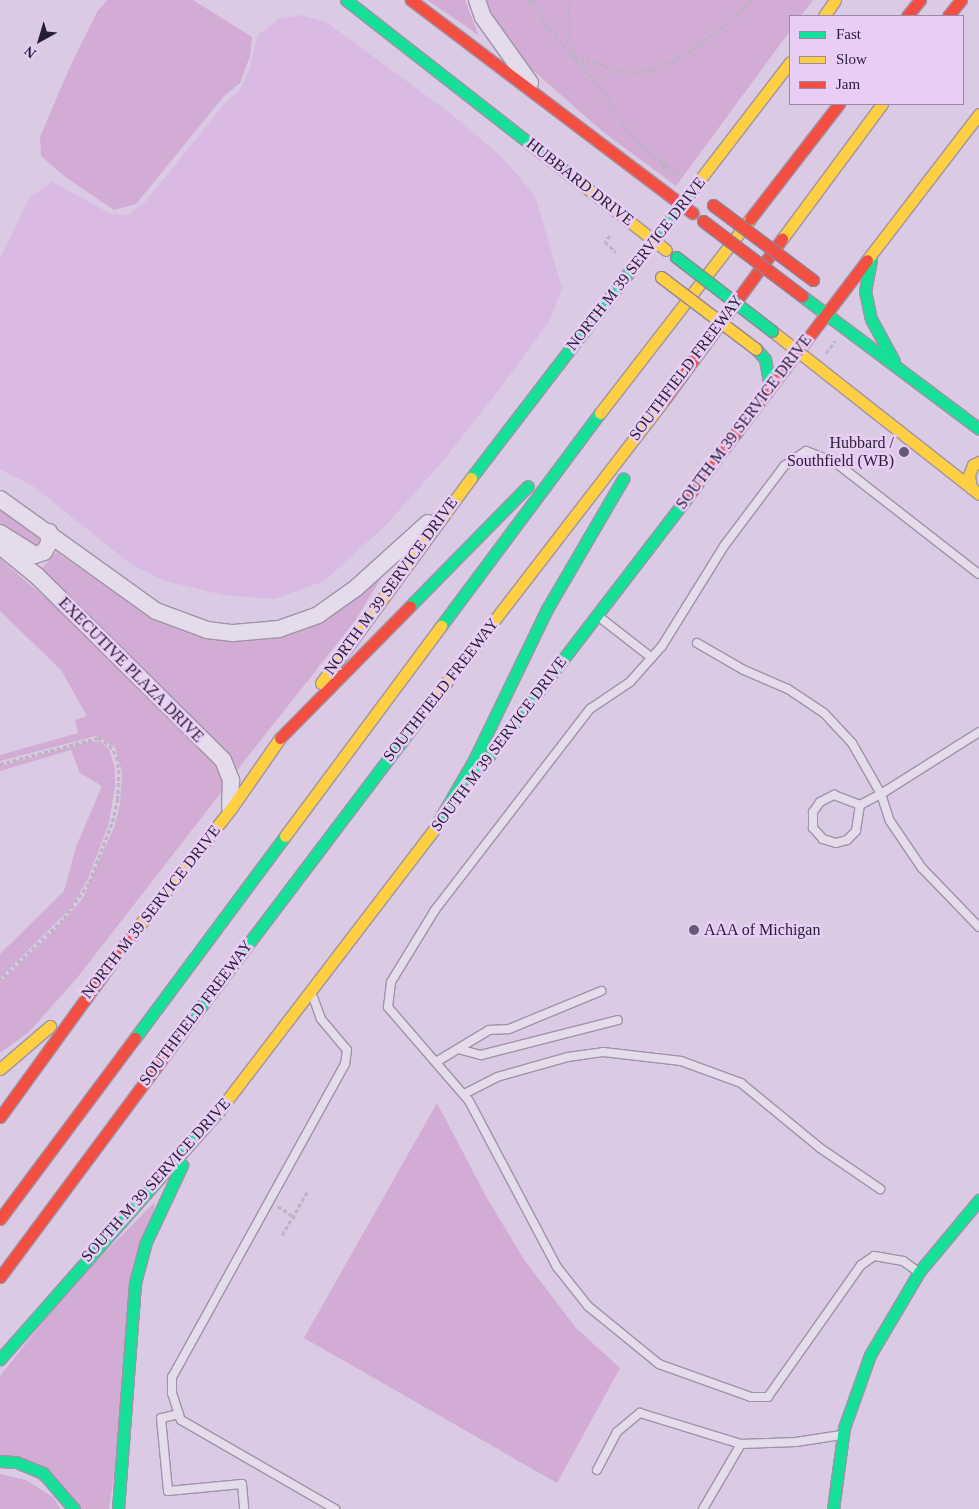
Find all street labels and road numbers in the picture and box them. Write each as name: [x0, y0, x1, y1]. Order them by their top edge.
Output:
street label: HUBBARD DRIVE: [522, 134, 638, 230]
street label: NORTH M 39 SERVICE DRIVE: [562, 174, 710, 354]
street label: SOUTHFIELD FREEWAY: [625, 292, 747, 444]
street label: SOUTH M 39 SERVICE DRIVE: [672, 331, 816, 513]
street label: NORTH M 39 SERVICE DRIVE: [320, 494, 462, 678]
street label: EXECUTIVE PLAZA DRIVE: [54, 593, 208, 747]
street label: SOUTHFIELD FREEWAY: [379, 614, 503, 766]
street label: SOUTH M 39 SERVICE DRIVE: [427, 653, 571, 835]
street label: NORTH M 39 SERVICE DRIVE: [77, 822, 225, 1002]
street label: SOUTHFIELD FREEWAY: [135, 937, 257, 1089]
street label: SOUTH M 39 SERVICE DRIVE: [77, 1094, 235, 1266]

